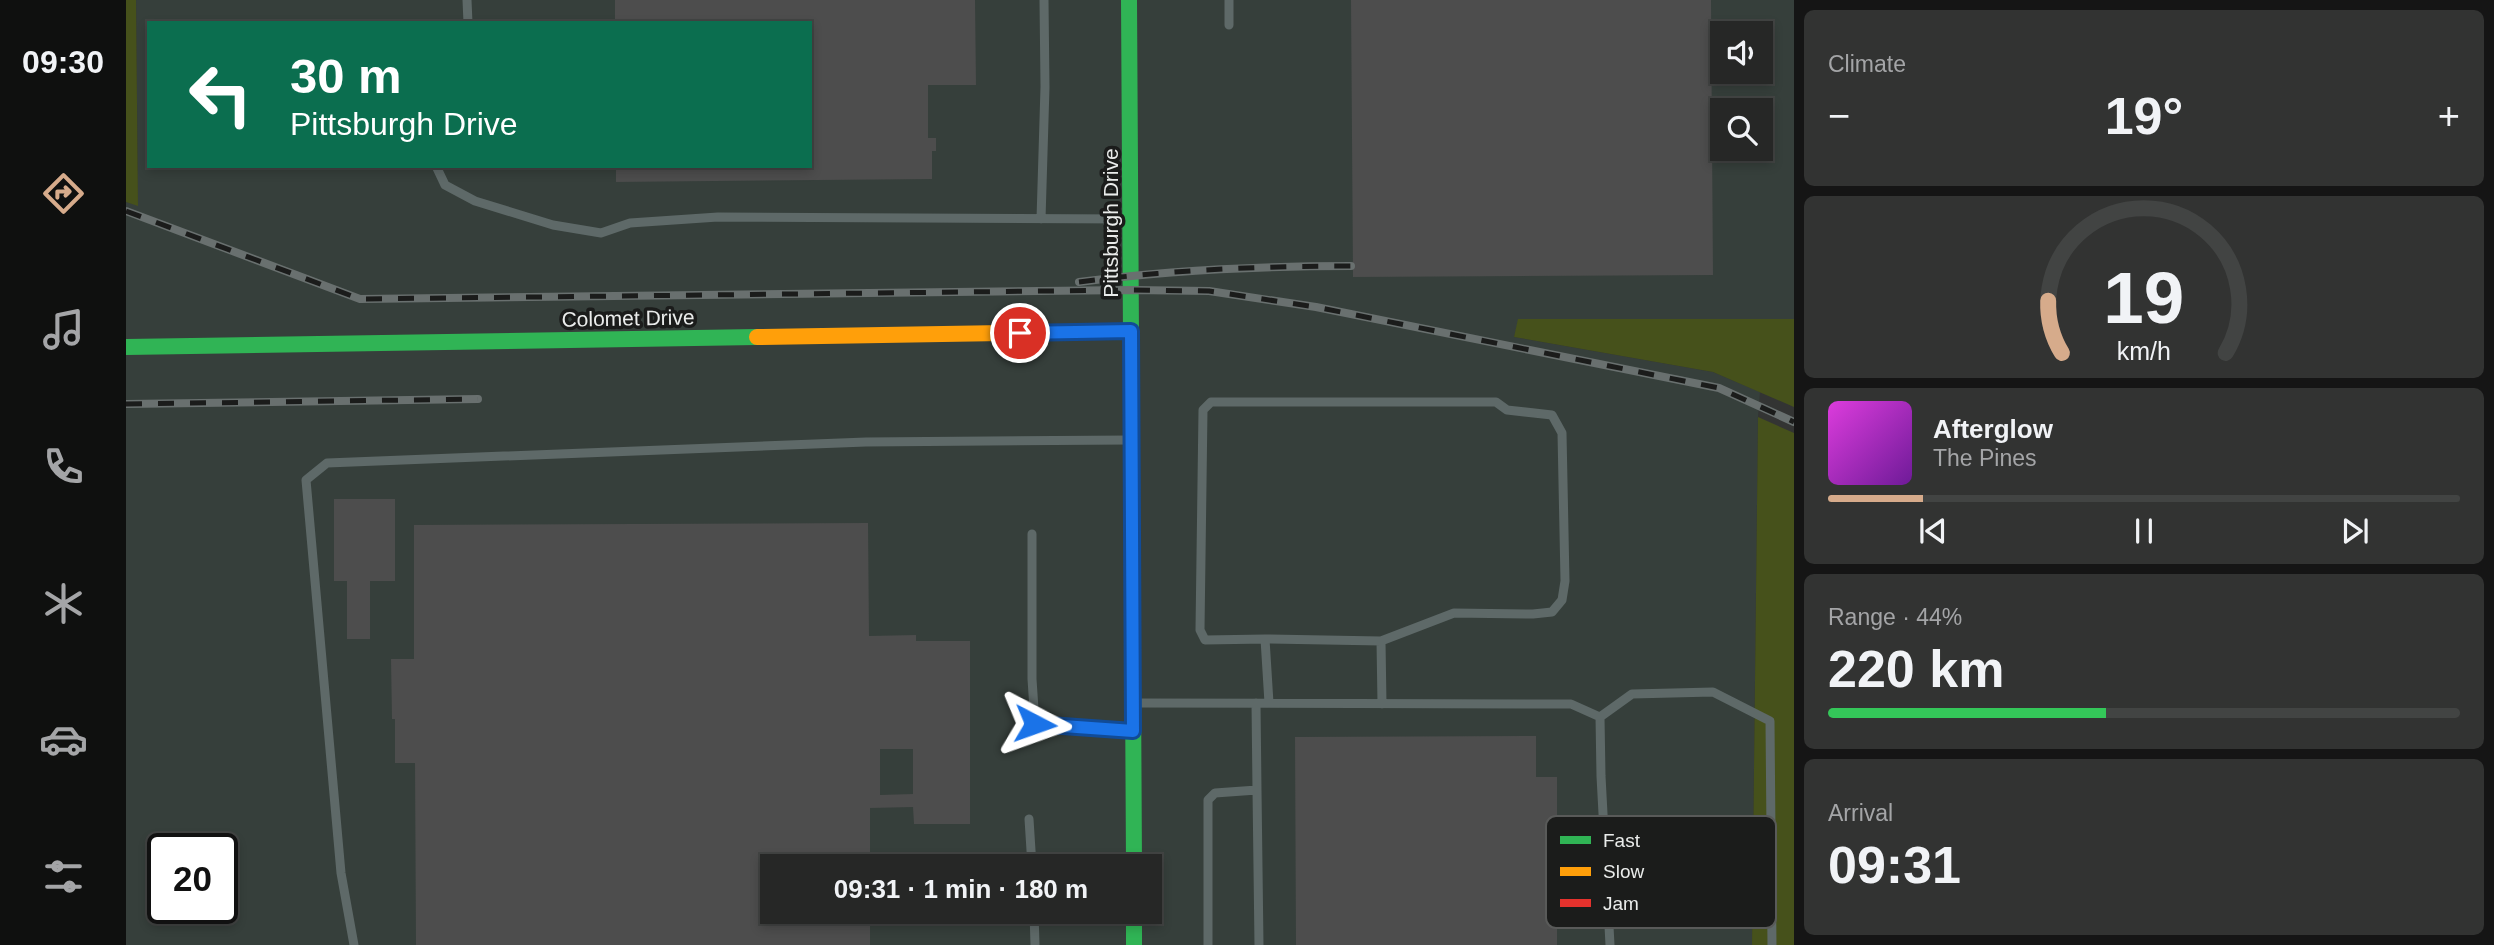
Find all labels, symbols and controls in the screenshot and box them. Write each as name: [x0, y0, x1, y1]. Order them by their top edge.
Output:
map controls: [1710, 21, 1773, 161]
button: sound: [1710, 21, 1773, 84]
text: 09:30: [22, 44, 104, 80]
icon: left: [175, 49, 266, 140]
text: 30 m: [290, 49, 402, 103]
text: Climate: [1828, 51, 1906, 77]
text: 19°: [2105, 87, 2183, 145]
text: −: [1828, 95, 1850, 137]
text: +: [2438, 95, 2460, 137]
button: search: [1710, 98, 1773, 161]
text: Pittsburgh Drive: [290, 106, 518, 142]
street label: Pittsburgh Drive: [1099, 148, 1122, 298]
icon: directions: [39, 169, 88, 218]
text: 19: [2104, 257, 2184, 338]
pin: [990, 303, 1050, 363]
icon: music: [39, 305, 88, 354]
street label: Colomet Drive: [561, 305, 695, 331]
icon: arrive: [1001, 314, 1039, 352]
text: km/h: [2117, 337, 2171, 365]
text: Afterglow: [1933, 414, 2053, 444]
icon: phone: [39, 442, 88, 491]
text: The Pines: [1933, 445, 2037, 471]
icon: previous: [1914, 512, 1952, 550]
icon: pause: [2125, 512, 2163, 550]
icon: next: [2336, 512, 2374, 550]
icon: climate: [39, 579, 88, 628]
text: Range · 44%: [1828, 604, 1962, 630]
text: 220 km: [1828, 640, 2004, 698]
position arrow: [998, 687, 1072, 761]
icon: car: [39, 715, 88, 764]
text: Arrival: [1828, 800, 1893, 826]
legend: [1546, 816, 1776, 928]
text: Fast: [1603, 830, 1641, 851]
speed limit sign: 20: [147, 833, 238, 924]
text: 09:31: [1828, 836, 1961, 894]
icon: filters: [39, 852, 88, 901]
text: Slow: [1603, 861, 1644, 882]
text: 09:31 · 1 min · 180 m: [834, 874, 1088, 904]
text: Jam: [1603, 893, 1639, 914]

